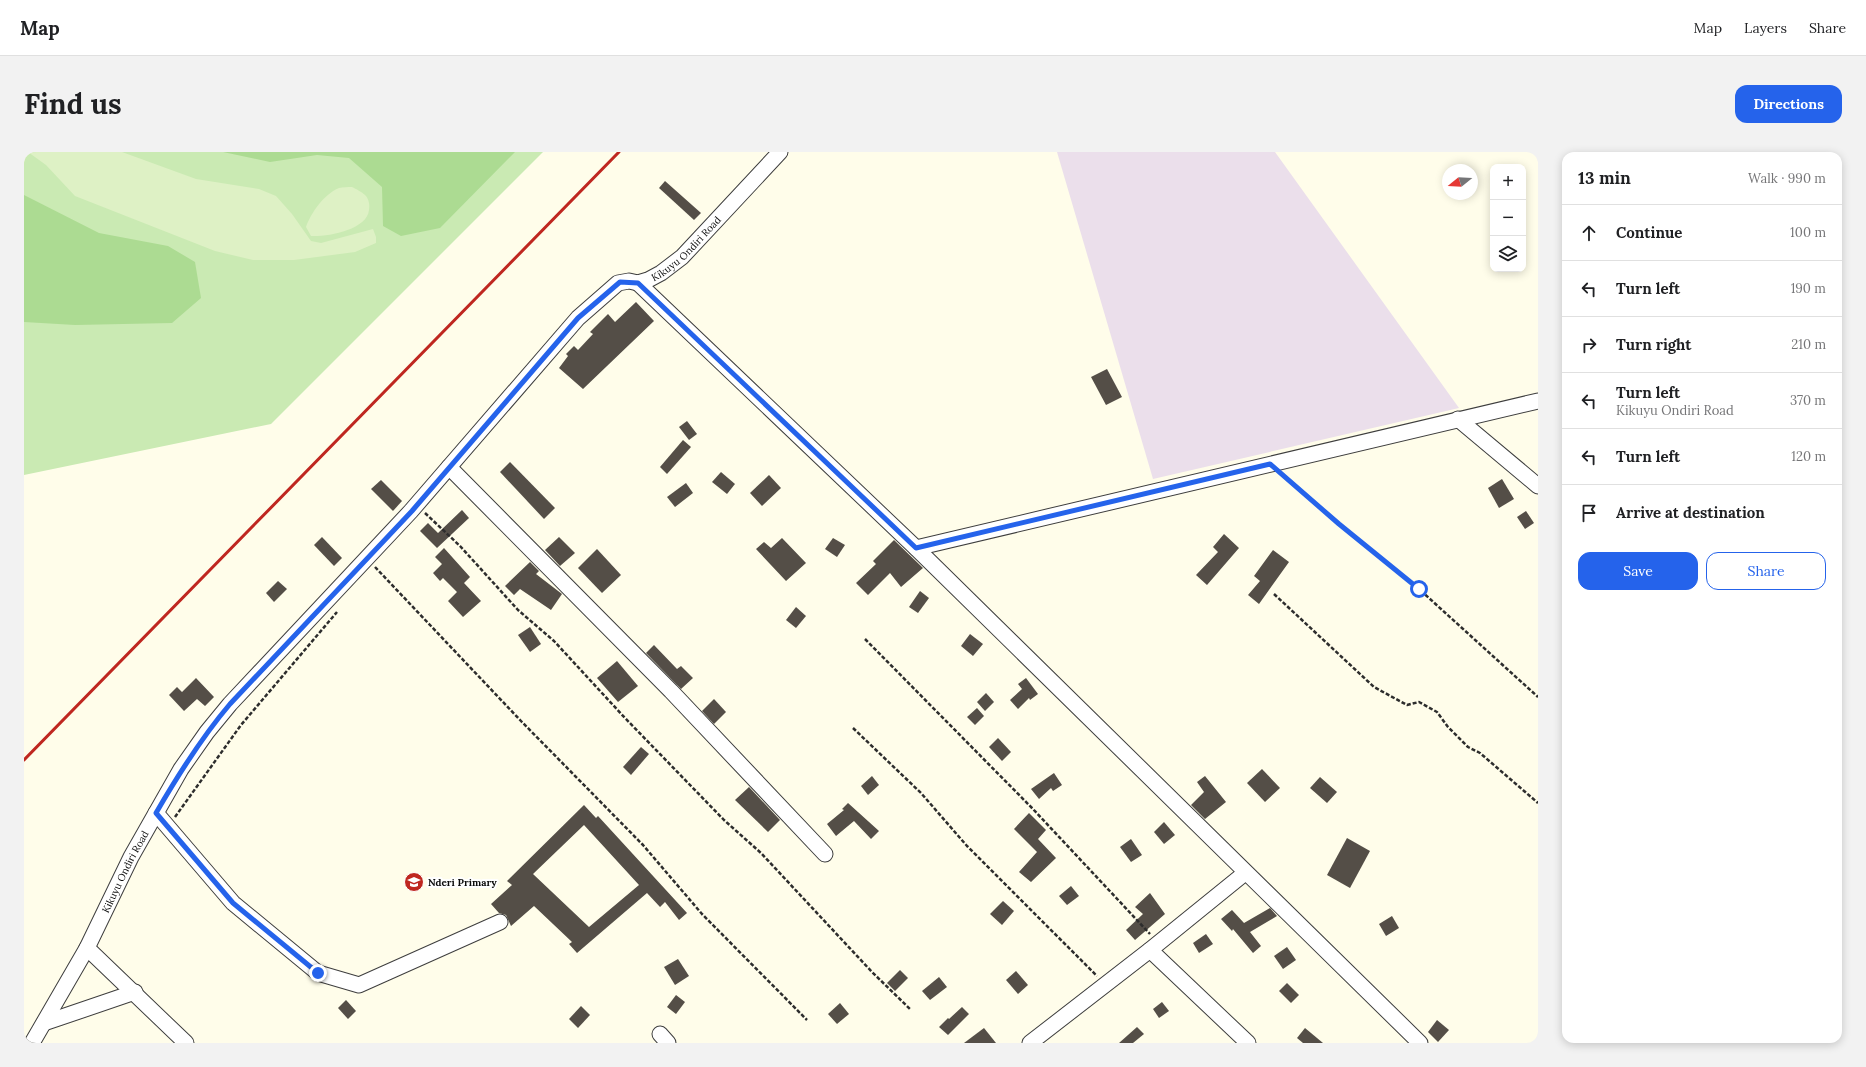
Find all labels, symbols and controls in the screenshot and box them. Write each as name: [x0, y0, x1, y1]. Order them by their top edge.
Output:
text: Map: [20, 16, 60, 40]
text: Map: [1694, 19, 1722, 37]
text: Layers: [1744, 19, 1787, 37]
text: Share: [1809, 19, 1846, 37]
button: Directions: [1735, 85, 1842, 123]
text: Find us: [24, 86, 122, 122]
north arrow: [1442, 164, 1478, 200]
map controls: [1490, 164, 1526, 272]
button: +: [1490, 164, 1526, 200]
text: 13 min: [1578, 167, 1631, 189]
text: Walk · 990 m: [1748, 170, 1826, 187]
button: −: [1490, 200, 1526, 236]
street label: Kikuyu Ondiri Road: [649, 214, 724, 284]
icon: ahead: [1578, 222, 1600, 244]
text: Continue: [1616, 223, 1682, 242]
text: 100 m: [1790, 224, 1826, 241]
button: layers: [1490, 236, 1526, 272]
icon: left: [1578, 278, 1600, 300]
text: Turn left: [1616, 279, 1680, 298]
text: 190 m: [1791, 280, 1826, 297]
icon: right: [1578, 334, 1600, 356]
text: Turn right: [1616, 335, 1692, 354]
text: 210 m: [1791, 336, 1826, 353]
text: Turn left: [1616, 383, 1680, 402]
icon: left: [1578, 390, 1600, 412]
text: 370 m: [1790, 392, 1826, 409]
text: Kikuyu Ondiri Road: [1616, 402, 1734, 419]
icon: left: [1578, 446, 1600, 468]
text: Turn left: [1616, 447, 1680, 466]
text: 120 m: [1791, 448, 1826, 465]
icon: arrive: [1578, 502, 1600, 524]
text: Arrive at destination: [1616, 503, 1765, 522]
button: Save: [1578, 552, 1698, 590]
button: Share: [1706, 552, 1826, 590]
route start: [1410, 580, 1428, 598]
street label: Kikuyu Ondiri Road: [99, 828, 152, 915]
school or university icon: Nderi Primary: [403, 871, 425, 893]
place label: Nderi Primary: [428, 876, 497, 889]
route end: [309, 964, 327, 982]

